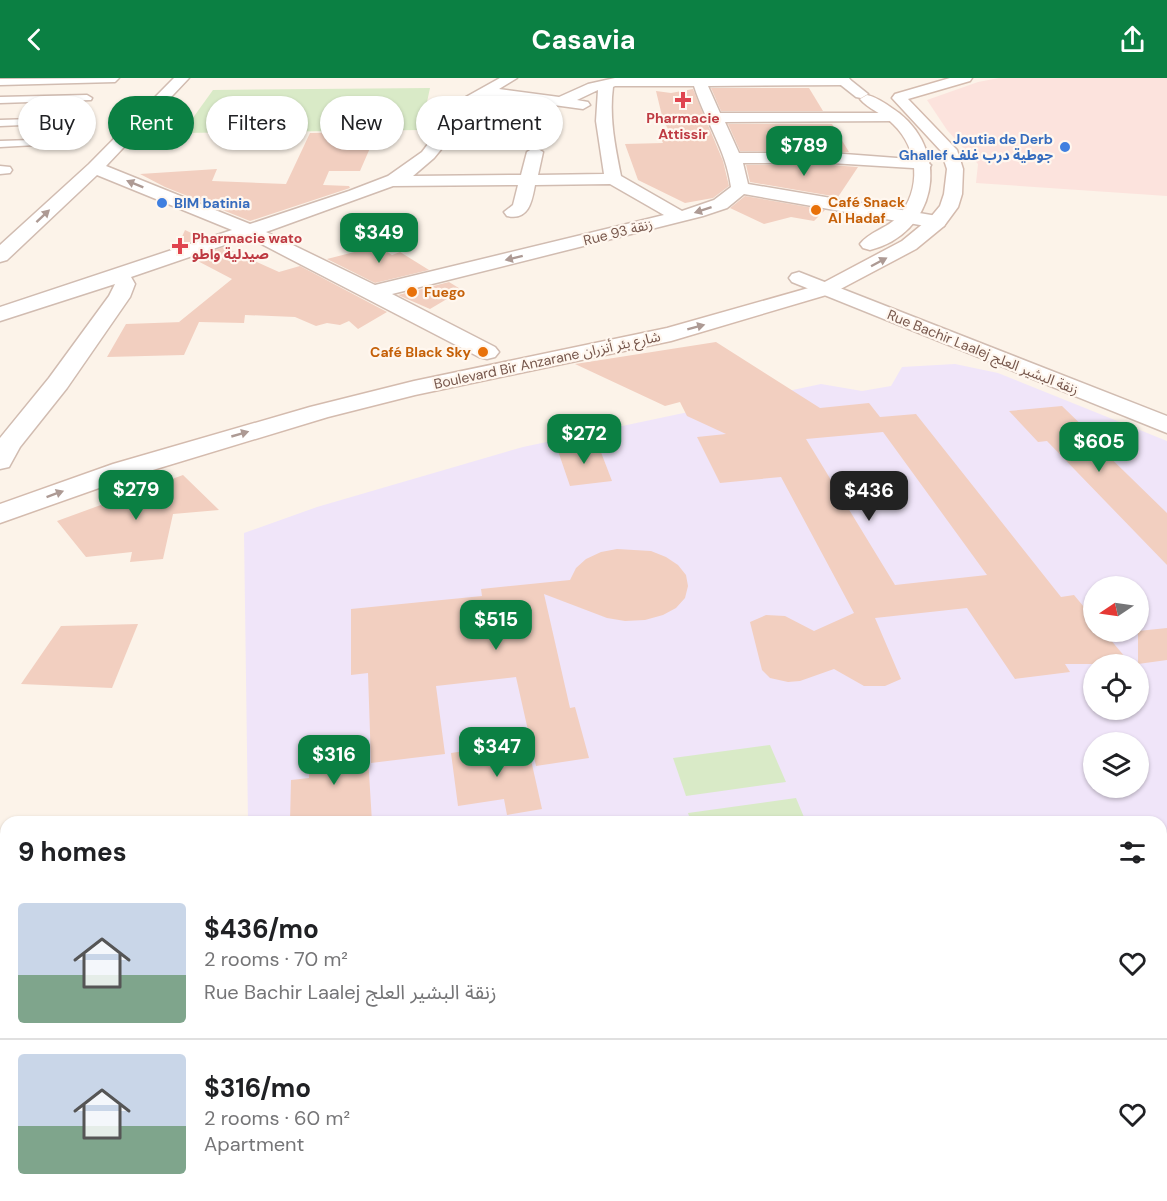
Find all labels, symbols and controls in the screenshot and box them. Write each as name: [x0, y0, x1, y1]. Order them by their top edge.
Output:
text: Casavia: [531, 22, 636, 57]
icon: back: [18, 23, 51, 56]
icon: share: [1116, 23, 1149, 56]
marker: Pharmacie Attissir: [676, 93, 690, 107]
chip: Buy: [18, 96, 96, 150]
chip: Rent: [108, 96, 194, 150]
chip: Filters: [206, 96, 308, 150]
chip: New: [320, 96, 404, 150]
chip: Apartment: [416, 96, 563, 150]
place label: Pharmacie Attissir: [646, 109, 720, 143]
pin: $789: [768, 126, 840, 177]
place label: Joutia de Derb Ghallef جوطية درب غلف: [899, 130, 1053, 164]
text: $789: [780, 132, 828, 158]
marker: Joutia de Derb Ghallef جوطية درب غلف: [1058, 140, 1072, 154]
one-way arrow: [126, 179, 144, 188]
place label: Café Snack Al Hadaf: [828, 193, 905, 227]
place label: BIM batinia: [174, 194, 250, 212]
marker: BIM batinia: [155, 196, 169, 210]
marker: Café Snack Al Hadaf: [809, 203, 823, 217]
one-way arrow: [694, 206, 712, 216]
one-way arrow: [36, 210, 50, 224]
pin: $349: [343, 213, 415, 264]
street label: Rue 93 زنقة: [581, 215, 655, 249]
text: $349: [354, 219, 404, 245]
place label: Pharmacie wato صيدلية واطو: [192, 229, 302, 263]
marker: Pharmacie wato صيدلية واطو: [173, 239, 187, 253]
one-way arrow: [505, 253, 523, 263]
one-way arrow: [871, 257, 888, 267]
place label: Fuego: [424, 283, 465, 301]
marker: Fuego: [405, 285, 419, 299]
street label: Rue Bachir Laalej زنقة البشير العلج: [884, 305, 1081, 401]
one-way arrow: [687, 322, 705, 332]
street label: Boulevard Bir Anzarane شارع بئر أنزران: [432, 327, 662, 395]
place label: Café Black Sky: [370, 343, 472, 361]
marker: Café Black Sky: [476, 345, 490, 359]
pin: $272: [548, 414, 620, 465]
text: $272: [561, 420, 607, 446]
pin: $605: [1063, 422, 1135, 473]
text: $605: [1073, 428, 1125, 454]
one-way arrow: [231, 429, 249, 438]
pin: $279: [100, 470, 172, 521]
pin: $436: [833, 471, 905, 522]
text: $279: [113, 476, 159, 502]
text: $436: [844, 477, 894, 503]
one-way arrow: [46, 489, 64, 498]
north arrow: [1083, 576, 1149, 642]
map controls: [1083, 576, 1149, 798]
pin: $515: [460, 600, 532, 651]
text: $515: [474, 606, 518, 632]
button: locate: [1083, 654, 1149, 720]
pin: $347: [461, 727, 533, 778]
button: layers: [1083, 732, 1149, 798]
text: $347: [473, 733, 521, 759]
pin: $316: [298, 735, 370, 786]
text: $316: [312, 741, 356, 767]
text: 9 homes: [18, 835, 127, 869]
icon: filters: [1116, 836, 1149, 869]
text: $436/mo: [204, 912, 319, 946]
icon: home: [66, 927, 138, 999]
text: 2 rooms · 70 m²: [204, 946, 348, 972]
icon: heart: [1116, 947, 1149, 980]
text: Rue Bachir Laalej زنقة البشير العلج: [204, 979, 497, 1005]
text: $316/mo: [204, 1071, 311, 1105]
icon: home: [66, 1078, 138, 1150]
icon: heart: [1116, 1098, 1149, 1131]
text: 2 rooms · 60 m²: [204, 1105, 350, 1131]
text: Apartment: [204, 1131, 304, 1157]

